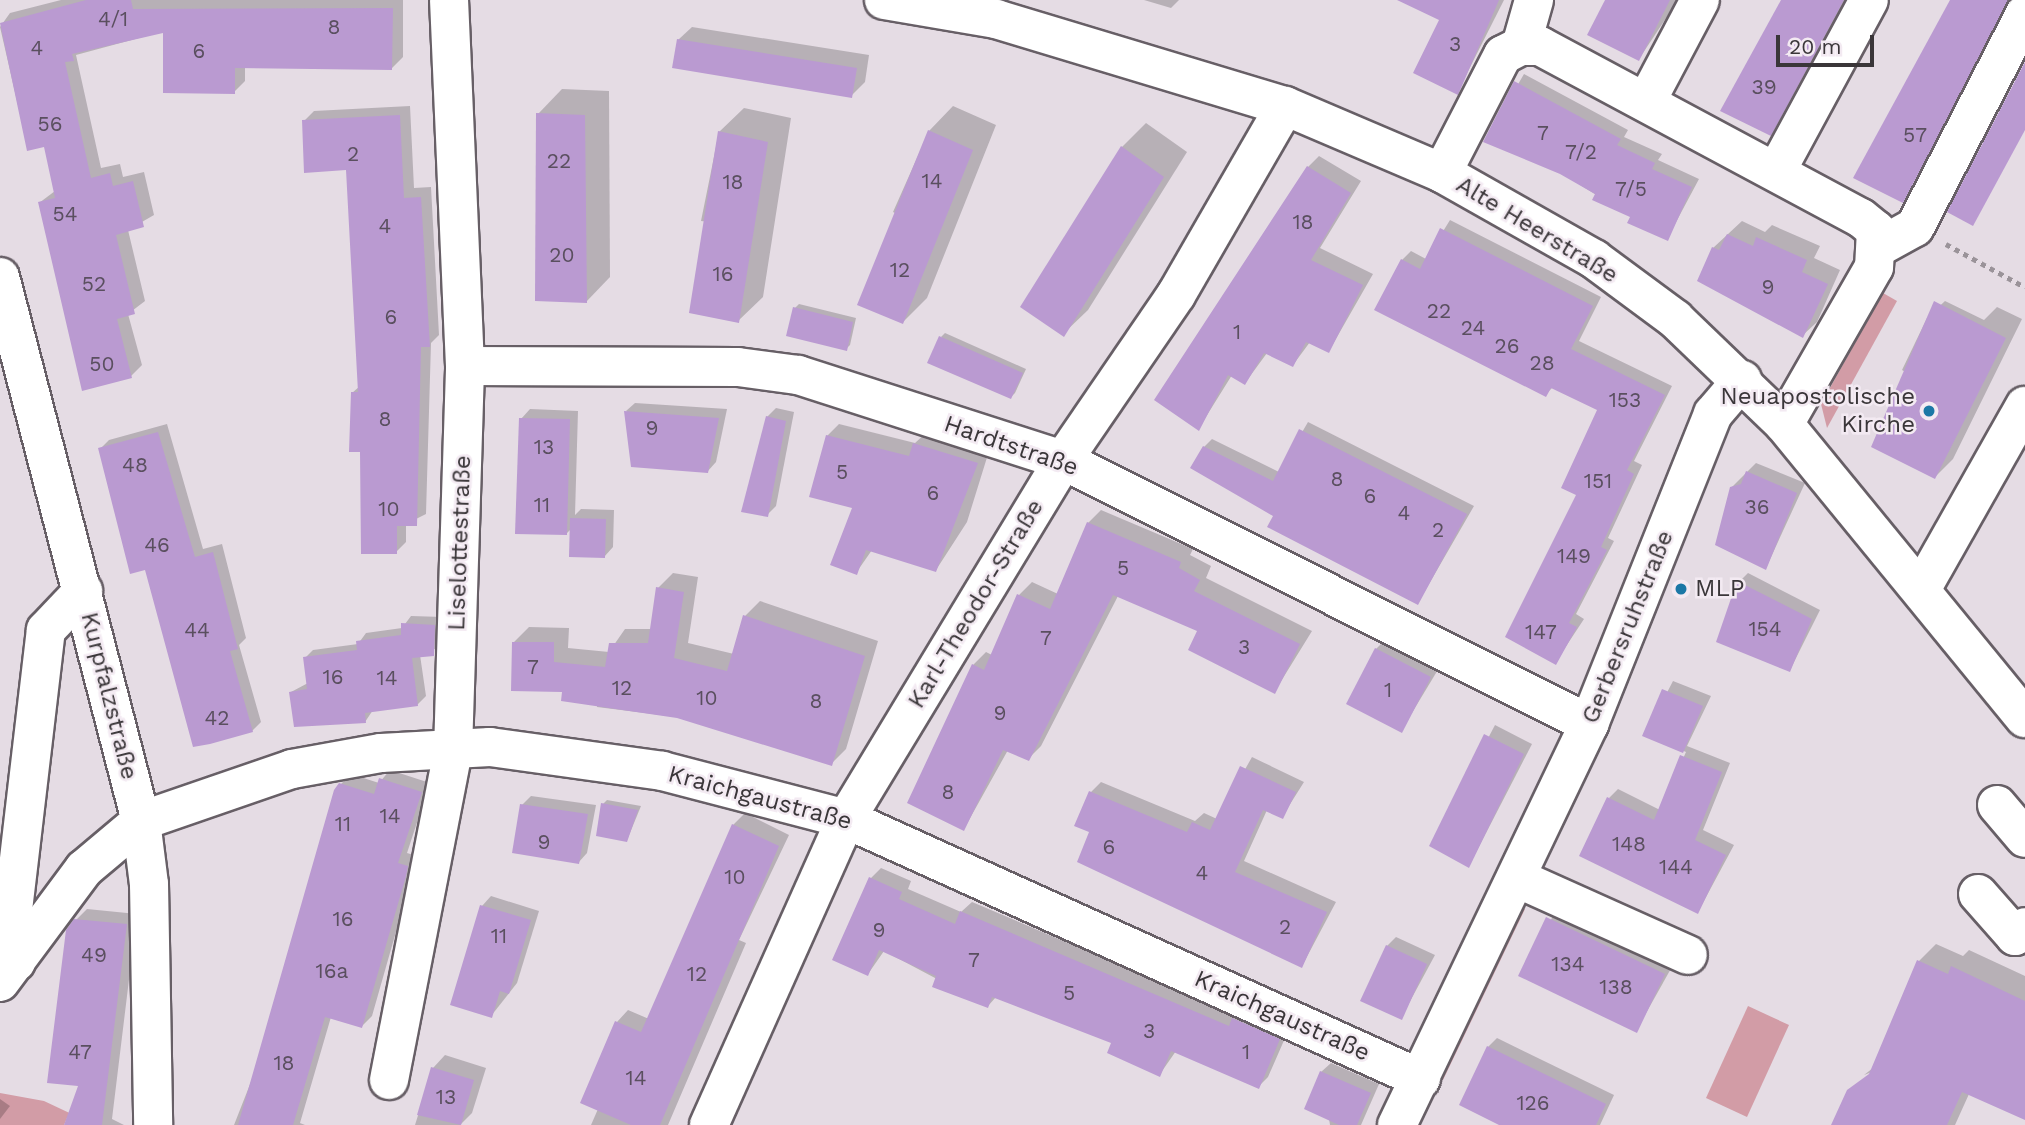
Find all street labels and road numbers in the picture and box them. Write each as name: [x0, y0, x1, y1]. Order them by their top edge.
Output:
street label: Alte Heerstraße: [1451, 170, 1623, 290]
street label: Hardtstraße: [940, 410, 1082, 482]
street label: Liselottestraße: [443, 455, 477, 631]
street label: Karl-Theodor-Straße: [902, 494, 1050, 714]
street label: Gerbersruhstraße: [1576, 526, 1680, 728]
street label: Kurpfalzstraße: [74, 609, 144, 783]
street label: Kraichgaustraße: [665, 760, 855, 836]
street label: Kraichgaustraße: [1190, 964, 1374, 1068]

